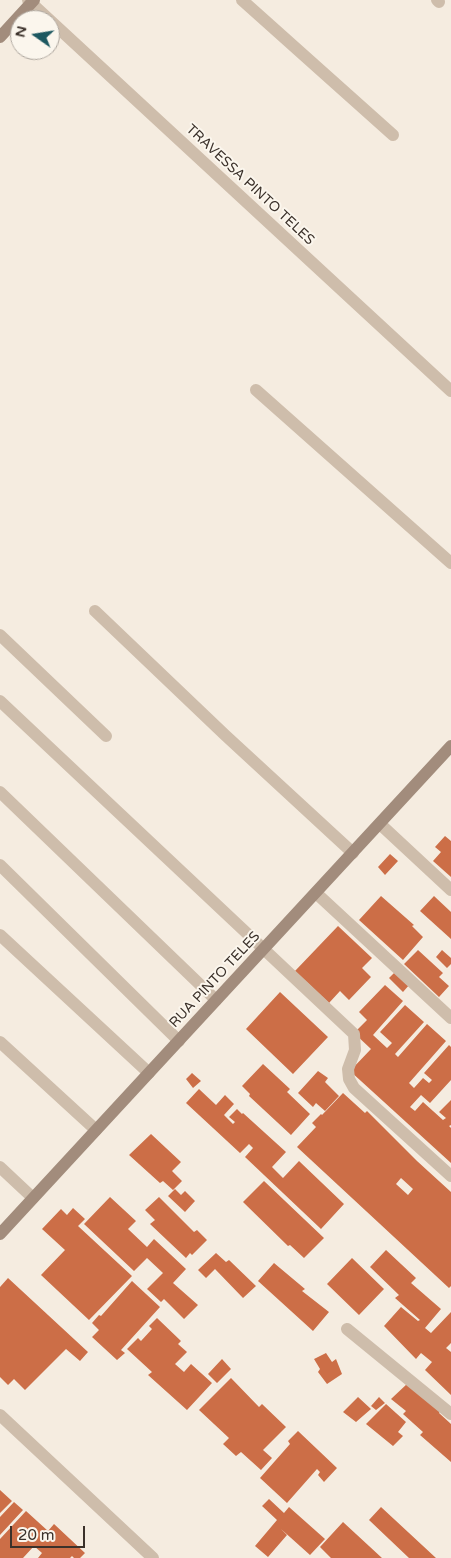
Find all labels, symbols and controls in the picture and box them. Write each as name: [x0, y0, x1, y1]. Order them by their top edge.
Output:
north arrow: [10, 10, 60, 60]
text: N: [11, 24, 30, 39]
street label: TRAVESSA PINTO TELES: [182, 121, 318, 249]
street label: RUA PINTO TELES: [166, 928, 264, 1032]
scale bar: [12, 1516, 88, 1548]
text: 20 m: [18, 1526, 55, 1544]

